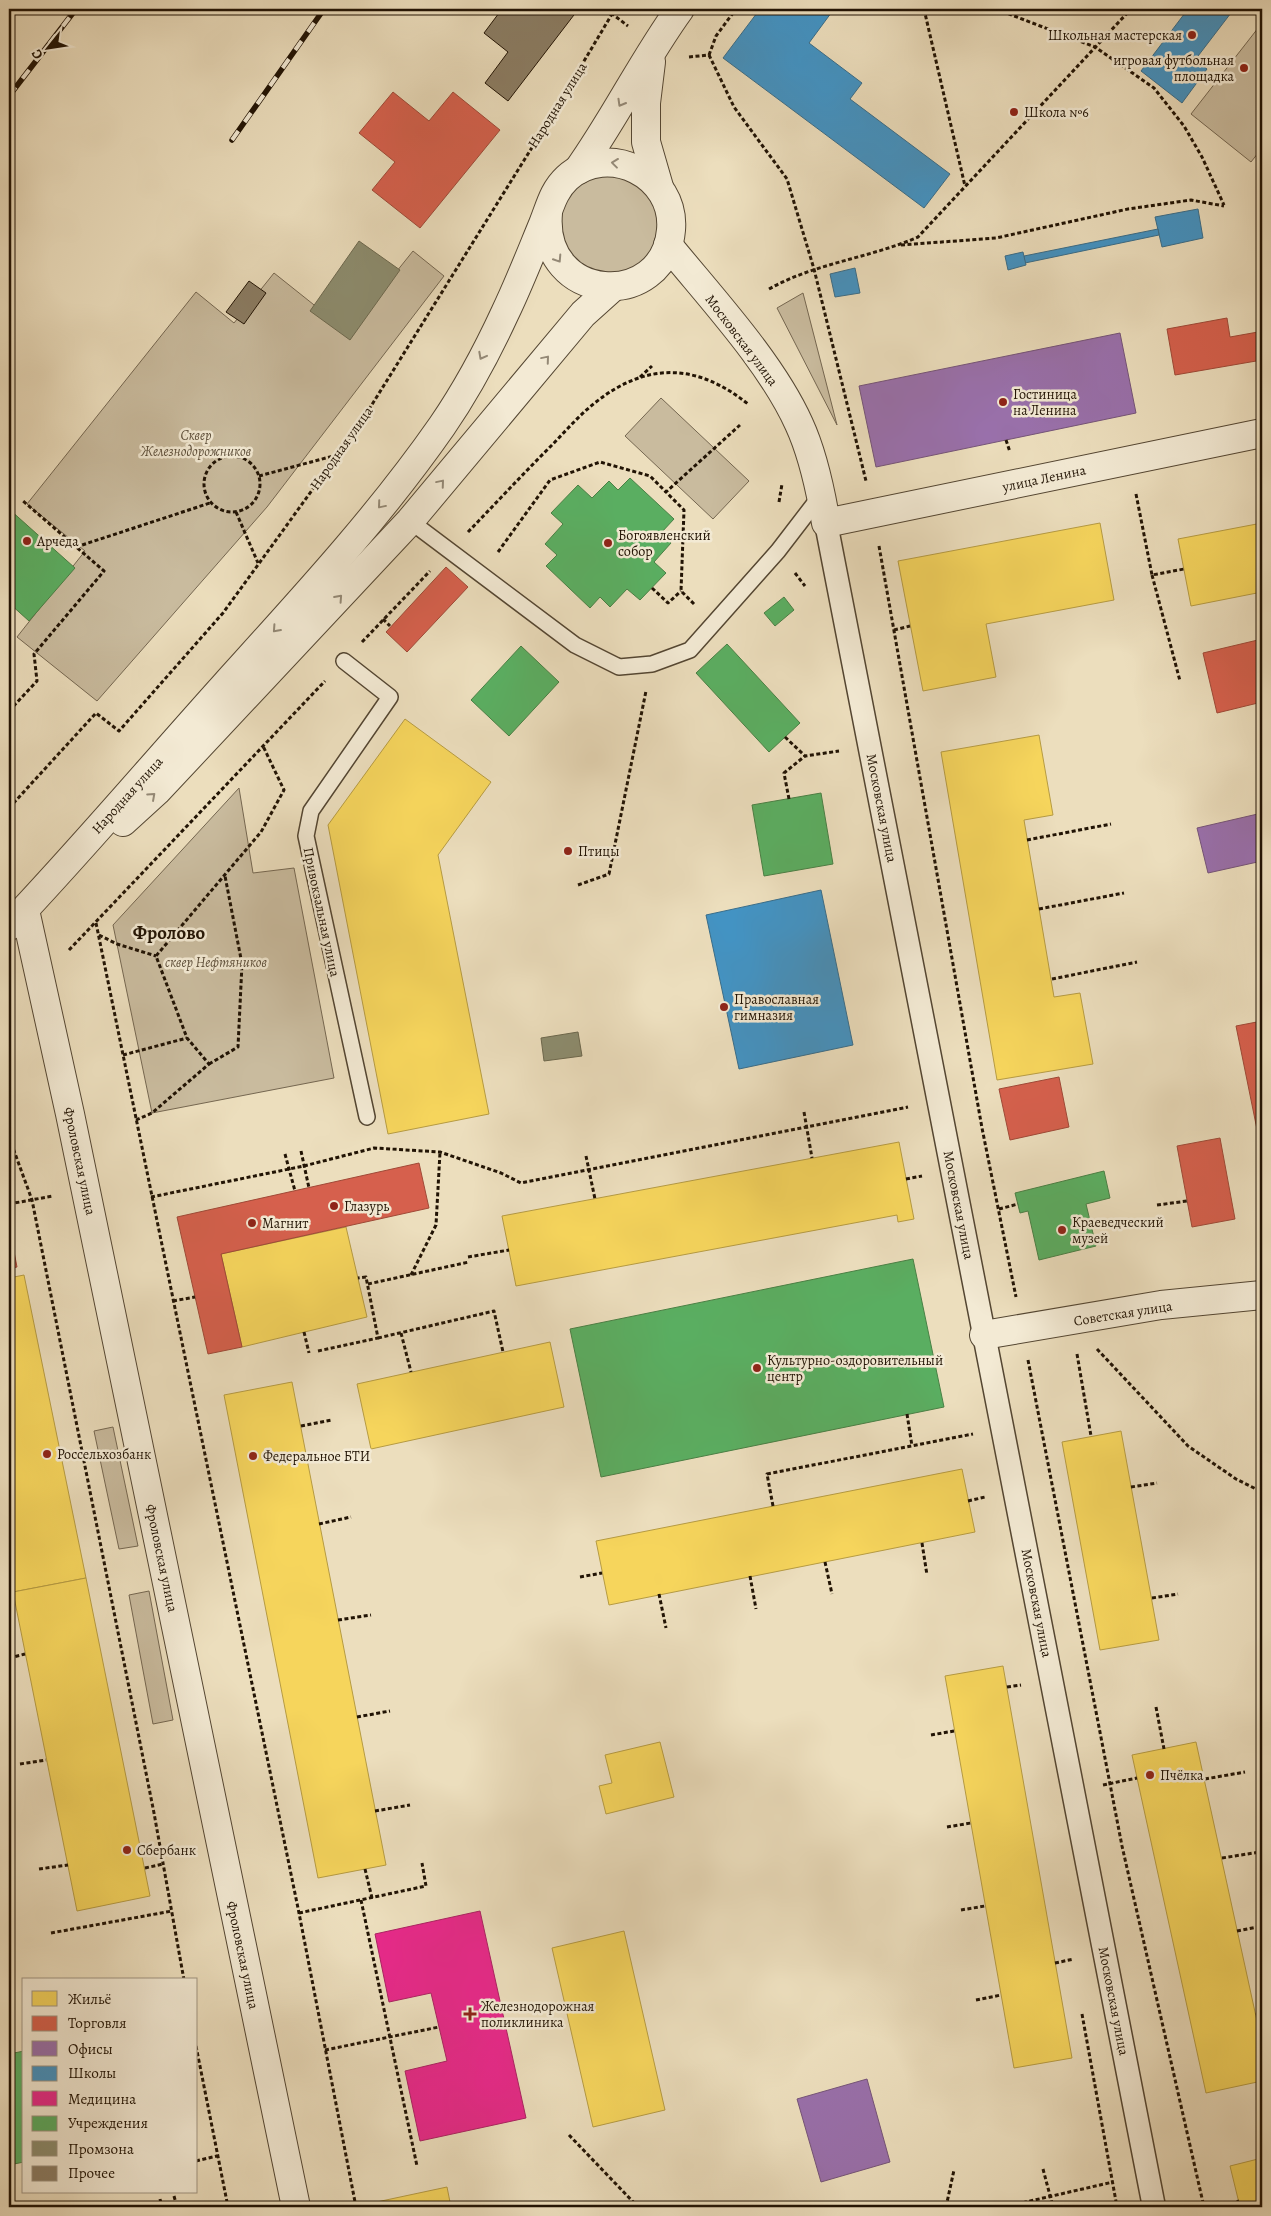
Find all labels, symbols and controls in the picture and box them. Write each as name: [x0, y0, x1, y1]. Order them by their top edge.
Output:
north arrow: [22, 22, 72, 72]
place label: Школьная мастерская: [1048, 26, 1182, 45]
marker: Школьная мастерская: [1186, 29, 1198, 41]
text: С: [27, 45, 48, 63]
place label: игровая футбольная площадка: [1113, 51, 1235, 86]
street label: Народная улица: [523, 58, 592, 152]
marker: игровая футбольная площадка: [1238, 62, 1250, 74]
one-way arrow: [617, 98, 627, 107]
place label: Школа №6: [1024, 103, 1089, 122]
marker: Школа №6: [1008, 106, 1020, 118]
one-way arrow: [610, 158, 618, 169]
one-way arrow: [552, 254, 562, 263]
street label: Московская улица: [701, 291, 783, 390]
one-way arrow: [479, 351, 489, 360]
one-way arrow: [540, 356, 548, 365]
place label: Гостиница на Ленина: [1013, 385, 1078, 420]
marker: Гостиница на Ленина: [997, 396, 1009, 408]
street label: Народная улица: [306, 402, 378, 494]
park label: Сквер Железнодорожников: [140, 426, 252, 461]
street label: улица Ленина: [1000, 460, 1088, 497]
one-way arrow: [435, 480, 444, 489]
one-way arrow: [378, 500, 387, 509]
place label: Богоявленский собор: [618, 526, 711, 561]
place label: Арчеда: [36, 532, 79, 551]
marker: Арчеда: [21, 535, 33, 547]
marker: Богоявленский собор: [602, 537, 614, 549]
one-way arrow: [333, 595, 342, 604]
one-way arrow: [273, 623, 282, 632]
street label: Народная улица: [88, 752, 168, 838]
street label: Московская улица: [862, 752, 901, 865]
one-way arrow: [147, 792, 156, 801]
place label: Птицы: [578, 842, 619, 861]
marker: Птицы: [562, 845, 574, 857]
street label: Привокзальная улица: [299, 846, 345, 979]
district label: Фролово: [133, 920, 206, 946]
park label: сквер Нефтяников: [165, 953, 267, 972]
place label: Православная гимназия: [734, 990, 819, 1025]
marker: Православная гимназия: [718, 1001, 730, 1013]
street label: Фроловская улица: [59, 1105, 100, 1217]
street label: Московская улица: [939, 1149, 978, 1262]
place label: Глазурь: [344, 1197, 389, 1216]
marker: Глазурь: [328, 1200, 340, 1212]
place label: Краеведческий музей: [1072, 1213, 1164, 1248]
place label: Магнит: [262, 1214, 309, 1233]
marker: Магнит: [246, 1217, 258, 1229]
marker: Краеведческий музей: [1056, 1224, 1068, 1236]
street label: Советская улица: [1072, 1296, 1174, 1331]
place label: Культурно-оздоровительный центр: [767, 1351, 943, 1386]
marker: Культурно-оздоровительный центр: [751, 1362, 763, 1374]
place label: Россельхозбанк: [57, 1445, 151, 1464]
place label: Федеральное БТИ: [263, 1447, 370, 1466]
marker: Россельхозбанк: [41, 1448, 53, 1460]
marker: Федеральное БТИ: [247, 1450, 259, 1462]
street label: Фроловская улица: [141, 1502, 182, 1614]
street label: Московская улица: [1017, 1547, 1056, 1660]
place label: Пчёлка: [1160, 1766, 1204, 1785]
marker: Пчёлка: [1144, 1769, 1156, 1781]
place label: Сбербанк: [137, 1841, 196, 1860]
marker: Сбербанк: [121, 1844, 133, 1856]
street label: Фроловская улица: [222, 1899, 263, 2011]
street label: Московская улица: [1094, 1945, 1133, 2058]
legend: [22, 1978, 198, 2194]
text: Жильё: [68, 1989, 111, 2009]
place label: Железнодорожная поликлиника: [481, 1997, 595, 2032]
marker: Железнодорожная поликлиника: [463, 2007, 477, 2021]
text: Торговля: [68, 2013, 126, 2033]
text: Офисы: [68, 2039, 113, 2059]
text: Школы: [68, 2063, 116, 2083]
text: Медицина: [68, 2089, 136, 2109]
text: Учреждения: [68, 2113, 148, 2133]
text: Промзона: [68, 2139, 134, 2159]
text: Прочее: [68, 2163, 115, 2183]

